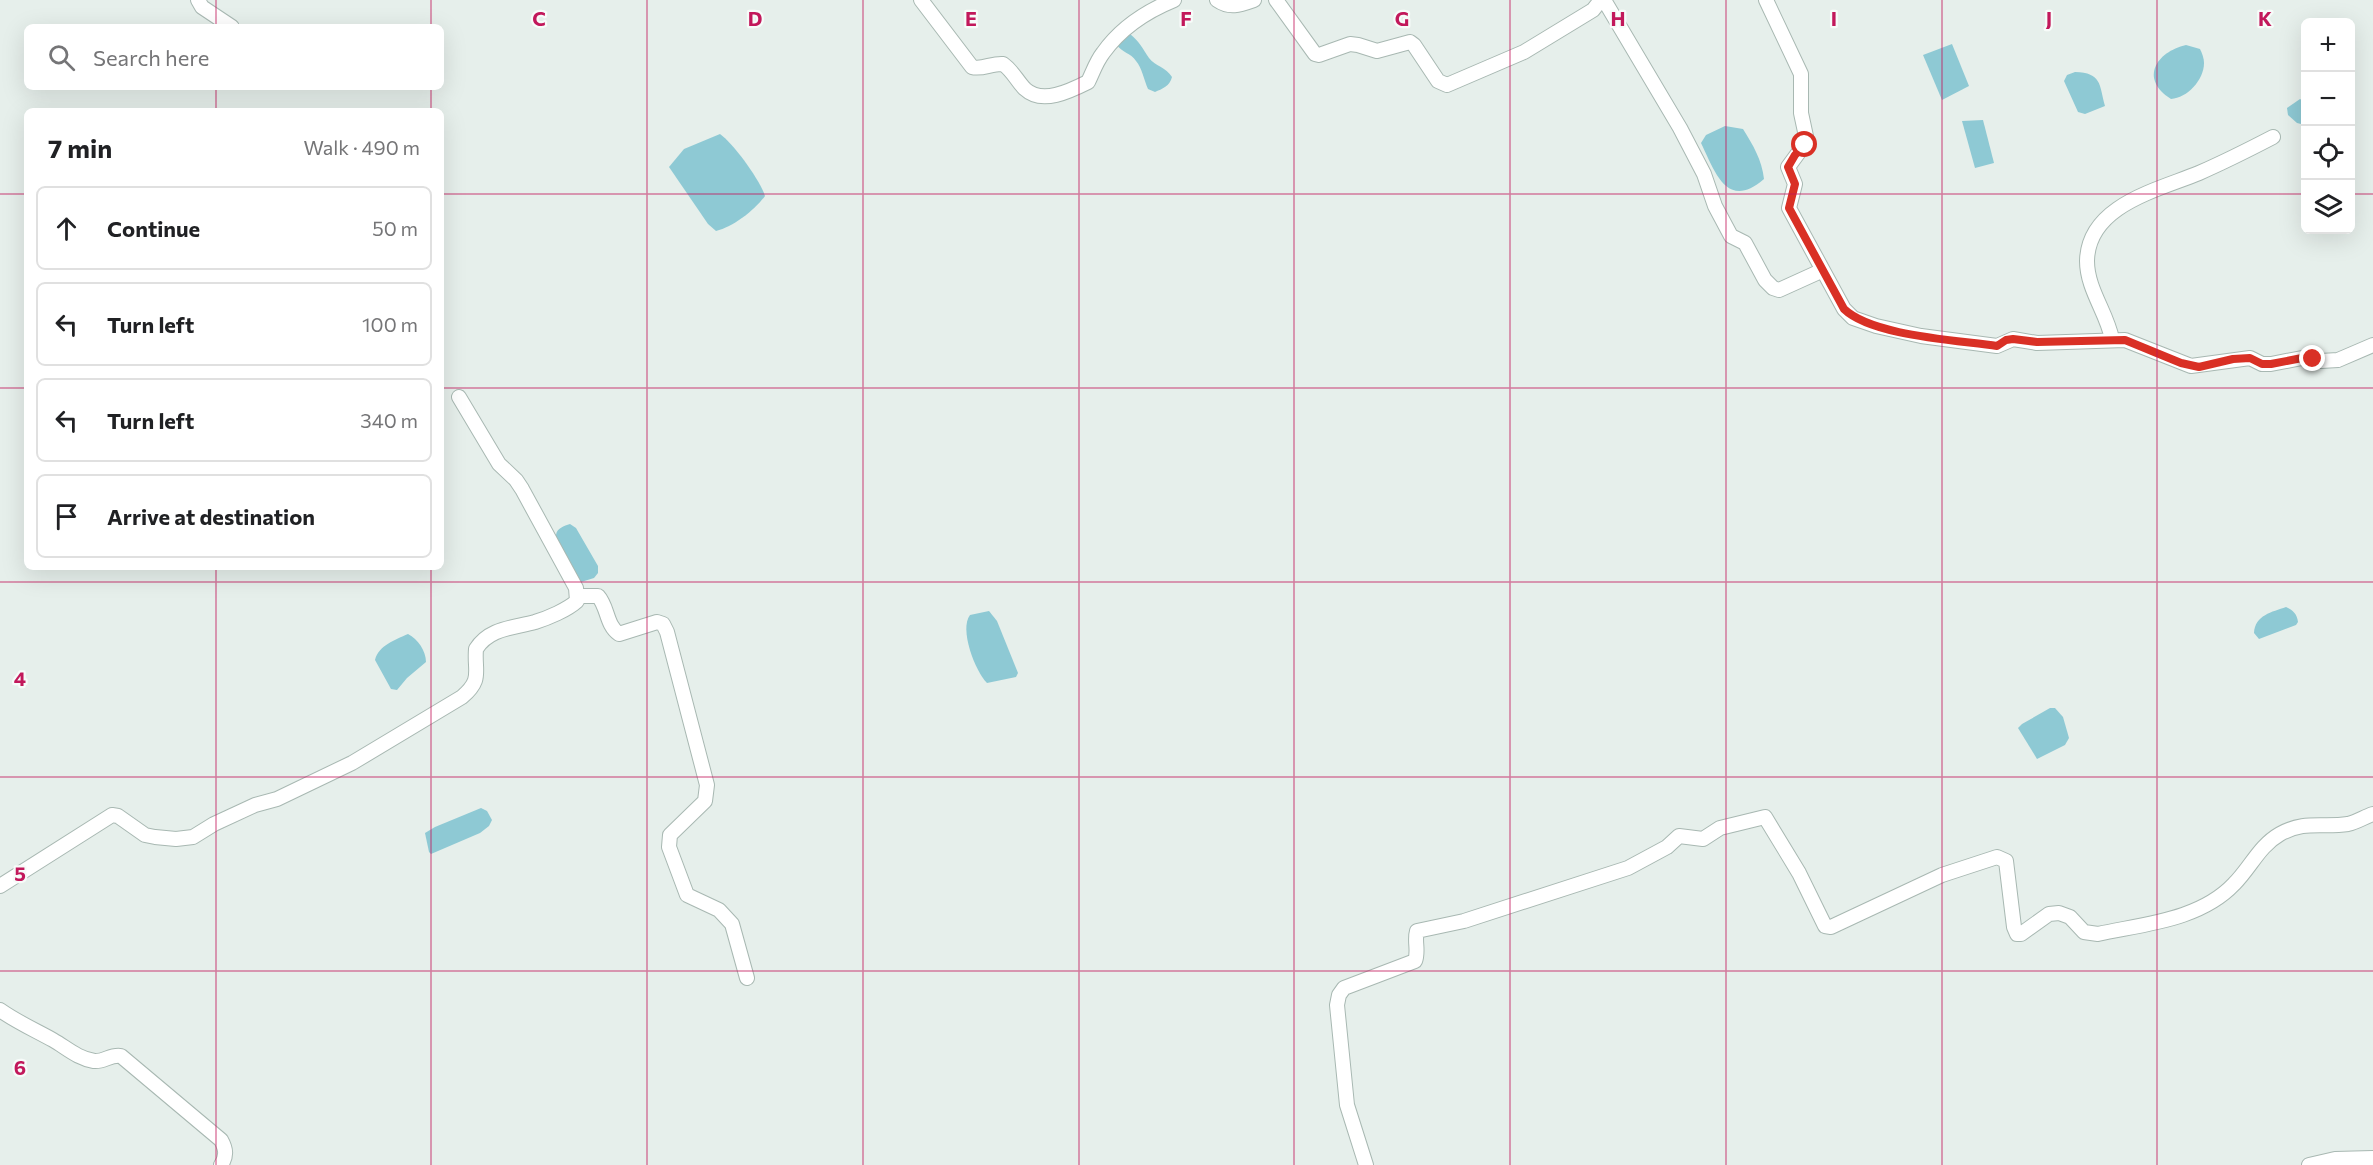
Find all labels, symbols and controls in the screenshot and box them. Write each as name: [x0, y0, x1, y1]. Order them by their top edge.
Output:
text: C: [532, 6, 546, 30]
text: D: [748, 6, 762, 30]
text: E: [965, 6, 977, 30]
text: F: [1180, 6, 1192, 30]
text: G: [1395, 6, 1409, 30]
text: H: [1611, 6, 1626, 30]
text: I: [1831, 6, 1837, 30]
text: J: [2046, 6, 2052, 30]
text: K: [2258, 6, 2272, 30]
map controls: [2301, 18, 2355, 234]
button: +: [2301, 18, 2355, 72]
search box: [24, 24, 444, 90]
icon: search: [45, 41, 78, 74]
text: Search here: [93, 44, 209, 71]
button: −: [2301, 72, 2355, 126]
button: locate: [2301, 126, 2355, 180]
route start: [1791, 131, 1817, 157]
text: 7 min: [48, 132, 112, 163]
text: Walk · 490 m: [303, 135, 420, 159]
button: layers: [2301, 180, 2355, 234]
icon: ahead: [50, 212, 83, 245]
text: Continue: [107, 215, 200, 242]
text: 50 m: [372, 216, 418, 240]
icon: left: [50, 308, 83, 341]
text: Turn left: [107, 311, 194, 338]
text: 100 m: [362, 312, 418, 336]
route end: [2299, 345, 2325, 371]
icon: left: [50, 404, 83, 437]
text: Turn left: [107, 407, 194, 434]
text: 340 m: [360, 408, 418, 432]
icon: arrive: [50, 500, 83, 533]
text: Arrive at destination: [107, 503, 315, 530]
text: 4: [14, 666, 26, 690]
text: 5: [14, 861, 26, 885]
text: 6: [14, 1055, 26, 1079]

